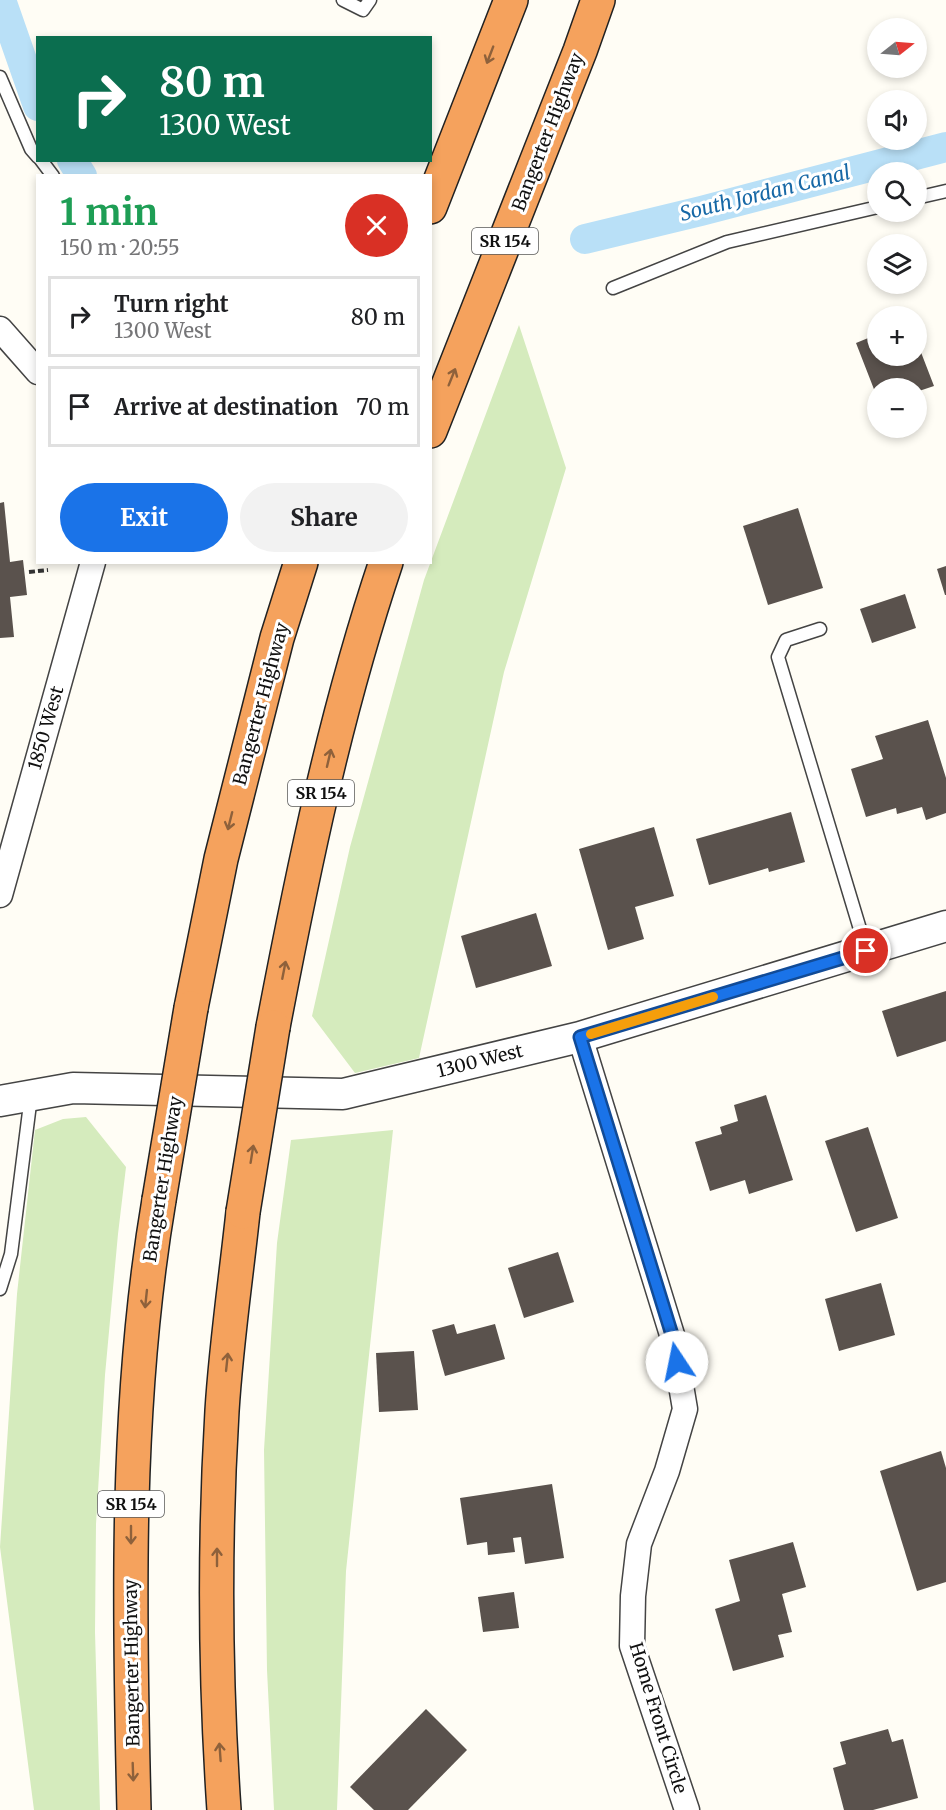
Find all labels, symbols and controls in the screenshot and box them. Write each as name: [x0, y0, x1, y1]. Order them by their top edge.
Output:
north arrow: [867, 18, 927, 78]
map controls: [867, 18, 927, 438]
one-way arrow: [484, 45, 495, 63]
street label: Bangerter Highway: [507, 49, 589, 214]
text: 80 m: [159, 56, 265, 108]
icon: right: [60, 60, 138, 138]
button: sound: [867, 90, 927, 150]
text: 1300 West: [159, 108, 291, 142]
water label: South Jordan Canal: [677, 159, 853, 226]
button: search: [867, 162, 927, 222]
text: 1 min: [60, 190, 158, 235]
button: close: [345, 194, 408, 257]
road number: SR 154: [472, 228, 538, 254]
button: layers: [867, 234, 927, 294]
text: 150 m · 20:55: [60, 235, 180, 260]
text: Turn right: [114, 290, 228, 318]
icon: right: [63, 300, 96, 333]
text: 80 m: [351, 303, 405, 331]
button: +: [867, 306, 927, 366]
text: 1300 West: [114, 318, 212, 343]
one-way arrow: [447, 368, 458, 386]
button: −: [867, 378, 927, 438]
icon: arrive: [63, 390, 96, 423]
text: Arrive at destination: [114, 393, 338, 421]
text: 70 m: [356, 393, 409, 421]
button: Exit: [60, 483, 228, 552]
button: Share: [240, 483, 408, 552]
street label: Bangerter Highway: [228, 619, 293, 788]
street label: 1850 West: [23, 683, 68, 772]
one-way arrow: [324, 749, 335, 769]
road number: SR 154: [288, 780, 354, 806]
one-way arrow: [224, 812, 236, 831]
pin: [840, 925, 891, 976]
icon: arrive: [849, 934, 882, 967]
one-way arrow: [279, 960, 290, 980]
street label: 1300 West: [434, 1039, 525, 1082]
street label: Bangerter Highway: [138, 1094, 187, 1264]
one-way arrow: [247, 1145, 258, 1165]
one-way arrow: [140, 1289, 151, 1309]
position arrow: [645, 1330, 709, 1394]
one-way arrow: [222, 1353, 233, 1373]
road number: SR 154: [98, 1491, 164, 1517]
one-way arrow: [125, 1525, 137, 1545]
one-way arrow: [211, 1547, 223, 1567]
street label: Bangerter Highway: [119, 1578, 144, 1747]
street label: Home Front Circle: [625, 1640, 692, 1796]
one-way arrow: [214, 1742, 225, 1762]
one-way arrow: [127, 1762, 139, 1782]

